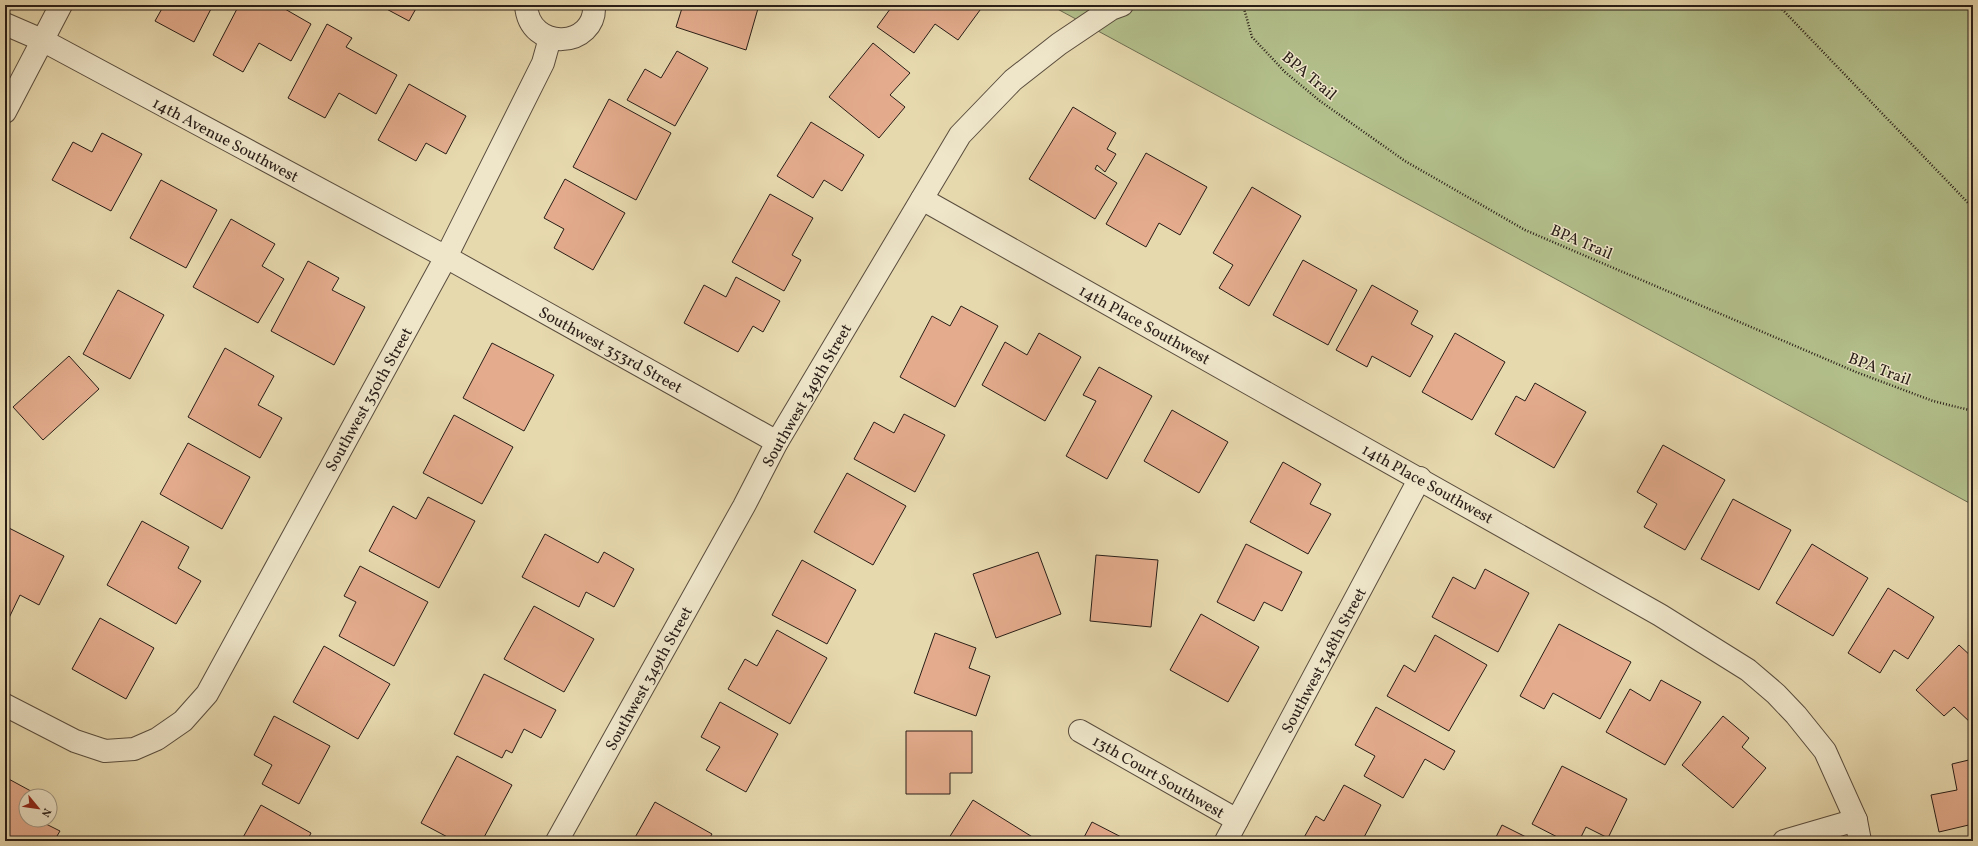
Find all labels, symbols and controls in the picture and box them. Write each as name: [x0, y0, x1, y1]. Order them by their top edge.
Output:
street label: BPA Trail: [1277, 47, 1341, 106]
street label: 14th Avenue Southwest: [148, 93, 302, 189]
street label: BPA Trail: [1547, 220, 1616, 266]
street label: 14th Place Southwest: [1074, 280, 1214, 371]
street label: Southwest 353rd Street: [534, 302, 686, 400]
street label: Southwest 349th Street: [758, 320, 858, 472]
street label: Southwest 350th Street: [321, 324, 419, 476]
street label: BPA Trail: [1845, 348, 1914, 392]
street label: 14th Place Southwest: [1357, 439, 1497, 530]
street label: Southwest 348th Street: [1277, 584, 1373, 738]
street label: Southwest 349th Street: [601, 602, 699, 755]
street label: 13th Court Southwest: [1088, 731, 1229, 825]
north arrow: [18, 788, 58, 828]
text: N: [37, 805, 54, 819]

